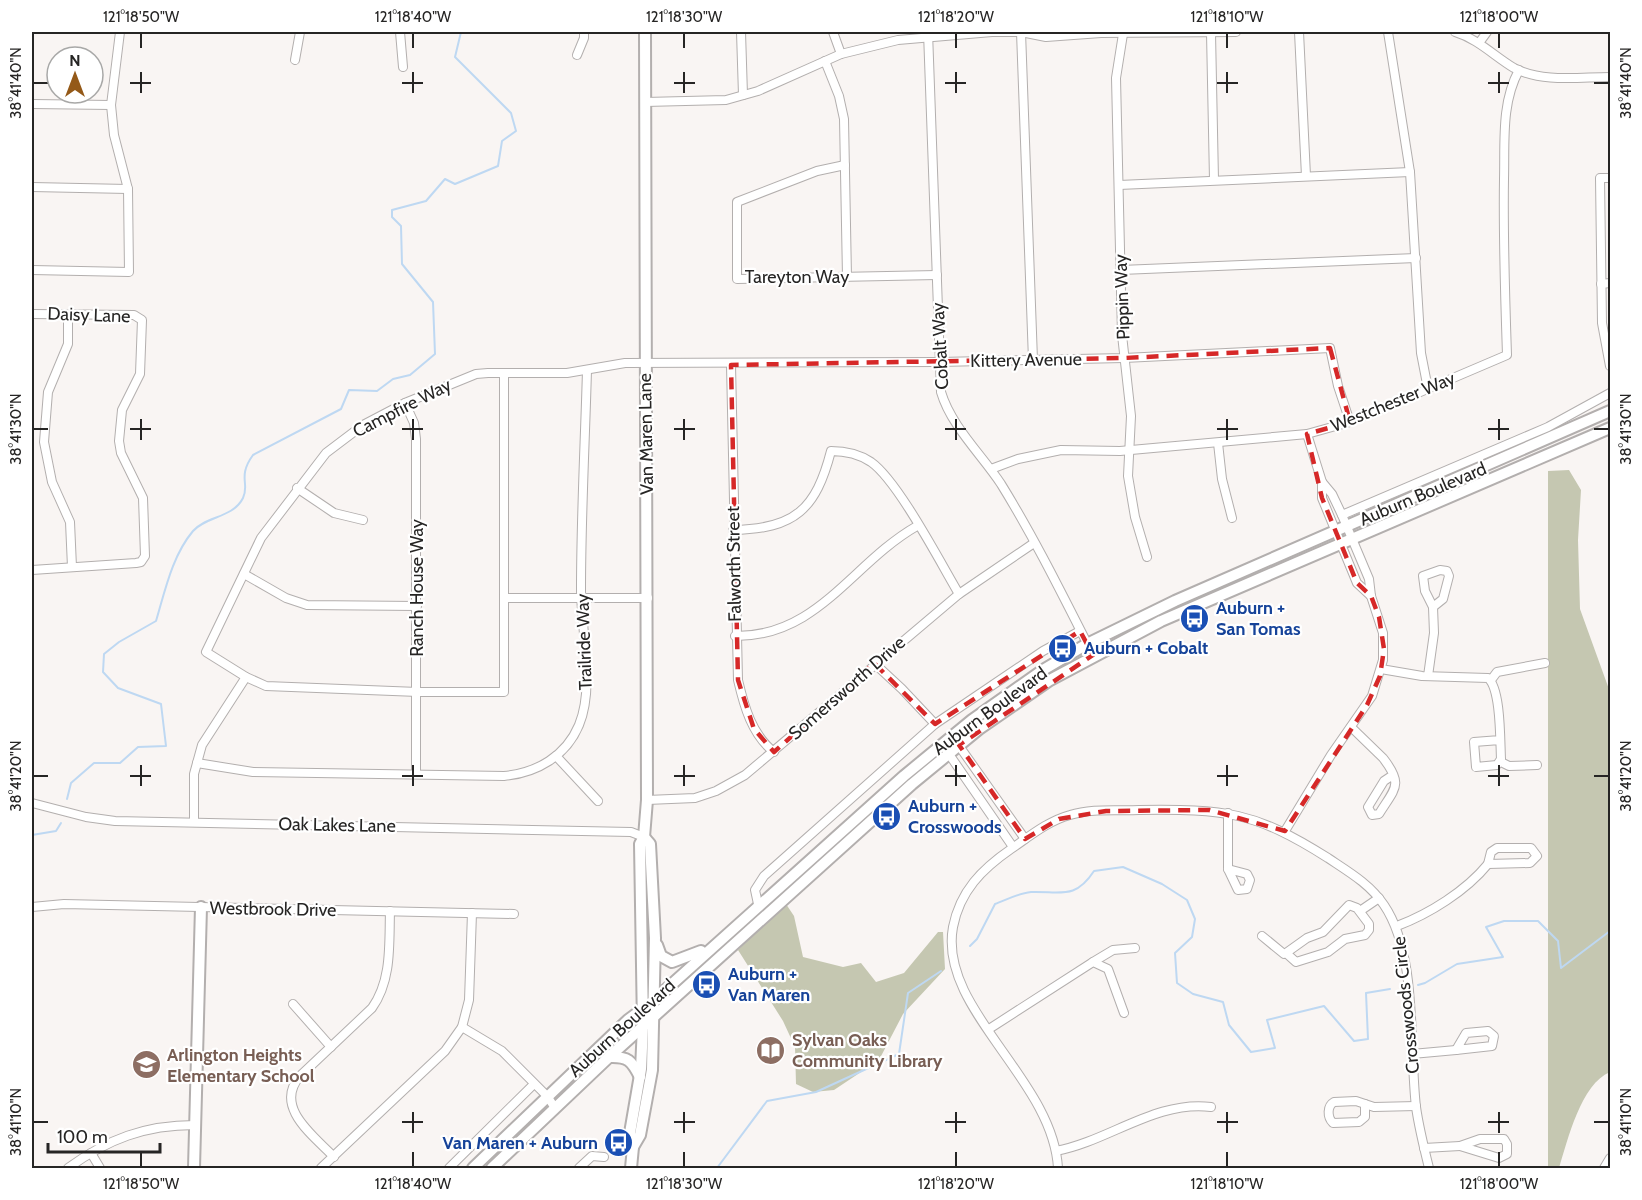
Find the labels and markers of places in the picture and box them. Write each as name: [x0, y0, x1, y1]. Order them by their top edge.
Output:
place label: Auburn + San Tomas: [1216, 597, 1301, 640]
bus stop icon: Auburn + San Tomas: [1179, 602, 1211, 634]
bus stop icon: Auburn + Cobalt: [1047, 632, 1079, 664]
place label: Auburn + Cobalt: [1084, 637, 1208, 659]
place label: Auburn + Crosswoods: [908, 795, 1002, 838]
bus stop icon: Auburn + Crosswoods: [871, 800, 903, 832]
place label: Auburn + Van Maren: [728, 963, 810, 1006]
bus stop icon: Auburn + Van Maren: [691, 968, 723, 1000]
place label: Sylvan Oaks Community Library: [792, 1029, 943, 1072]
library icon: Sylvan Oaks Community Library: [755, 1034, 787, 1066]
place label: Arlington Heights Elementary School: [167, 1044, 315, 1087]
school or university icon: Arlington Heights Elementary School: [130, 1049, 162, 1081]
bus stop icon: Van Maren + Auburn: [603, 1127, 635, 1159]
place label: Van Maren + Auburn: [443, 1132, 598, 1154]

